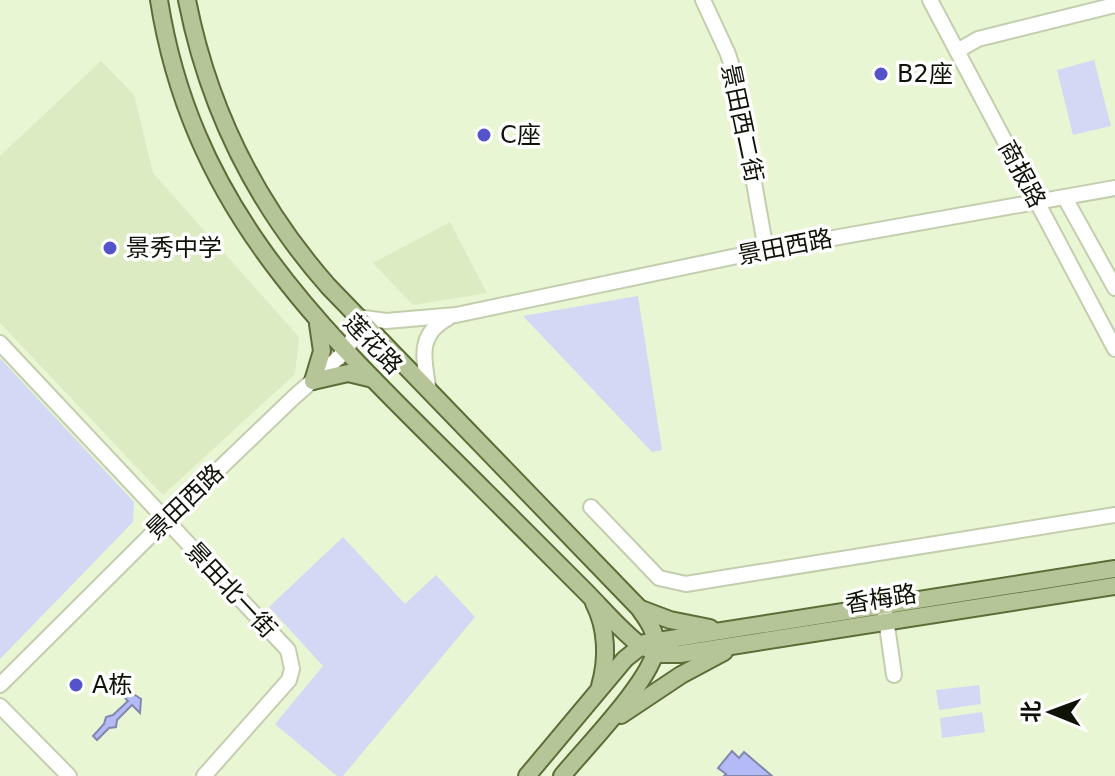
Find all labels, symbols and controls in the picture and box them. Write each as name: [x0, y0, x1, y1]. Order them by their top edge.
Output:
place label: B2座: [897, 60, 953, 88]
street label: 景田西二街: [716, 61, 768, 185]
marker: B2座: [872, 65, 890, 83]
place label: C座: [500, 121, 541, 149]
marker: C座: [475, 126, 493, 144]
street label: 商报路: [993, 136, 1051, 212]
street label: 景田西路: [735, 224, 835, 270]
place label: 景秀中学: [126, 234, 222, 262]
marker: 景秀中学: [101, 239, 119, 257]
street label: 莲花路: [338, 308, 408, 380]
street label: 景田西路: [141, 459, 229, 545]
street label: 景田北一街: [180, 537, 282, 643]
street label: 香梅路: [843, 580, 919, 618]
place label: A栋: [92, 671, 132, 699]
north arrow: [1011, 672, 1091, 752]
marker: A栋: [67, 676, 85, 694]
text: 北: [1019, 700, 1044, 723]

